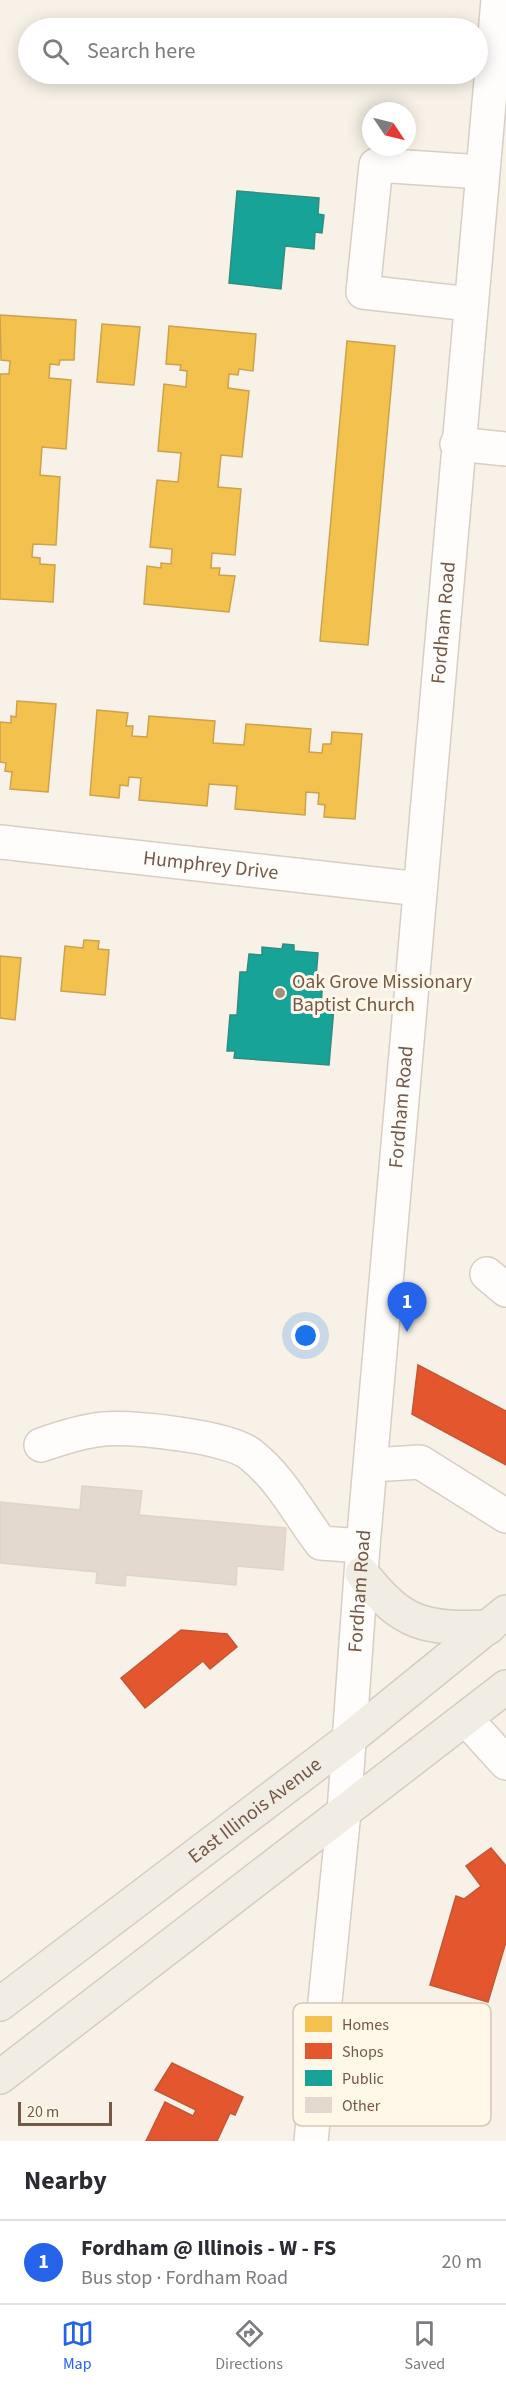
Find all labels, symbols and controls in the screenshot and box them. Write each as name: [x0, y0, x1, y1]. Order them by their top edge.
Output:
search box: [18, 18, 488, 84]
icon: search: [39, 35, 72, 68]
text: Search here: [87, 35, 195, 67]
north arrow: [362, 102, 416, 156]
street label: Fordham Road: [424, 560, 463, 685]
street label: Humphrey Drive: [142, 844, 280, 887]
place label: Oak Grove Missionary Baptist Church: [292, 968, 473, 1019]
marker: Oak Grove Missionary Baptist Church: [273, 986, 287, 1000]
street label: Fordham Road: [382, 1045, 421, 1169]
pin: 1: [388, 1282, 426, 1332]
your location: [291, 1321, 320, 1350]
street label: Fordham Road: [341, 1529, 378, 1653]
street label: East Illinois Avenue: [183, 1751, 327, 1870]
legend: [293, 2003, 491, 2126]
text: Homes: [342, 2014, 389, 2036]
text: Shops: [342, 2041, 384, 2063]
text: Public: [342, 2068, 384, 2090]
text: Other: [342, 2095, 381, 2117]
scale bar: [18, 2099, 112, 2126]
text: 20 m: [27, 2101, 59, 2123]
text: Nearby: [24, 2162, 107, 2199]
text: Fordham @ Illinois - W - FS: [81, 2232, 336, 2264]
text: 1: [38, 2248, 49, 2276]
text: 20 m: [442, 2248, 482, 2276]
text: Bus stop · Fordham Road: [81, 2264, 288, 2292]
tab: Map: [61, 2317, 94, 2375]
tab: Directions: [215, 2317, 283, 2375]
tab: Saved: [404, 2317, 445, 2375]

